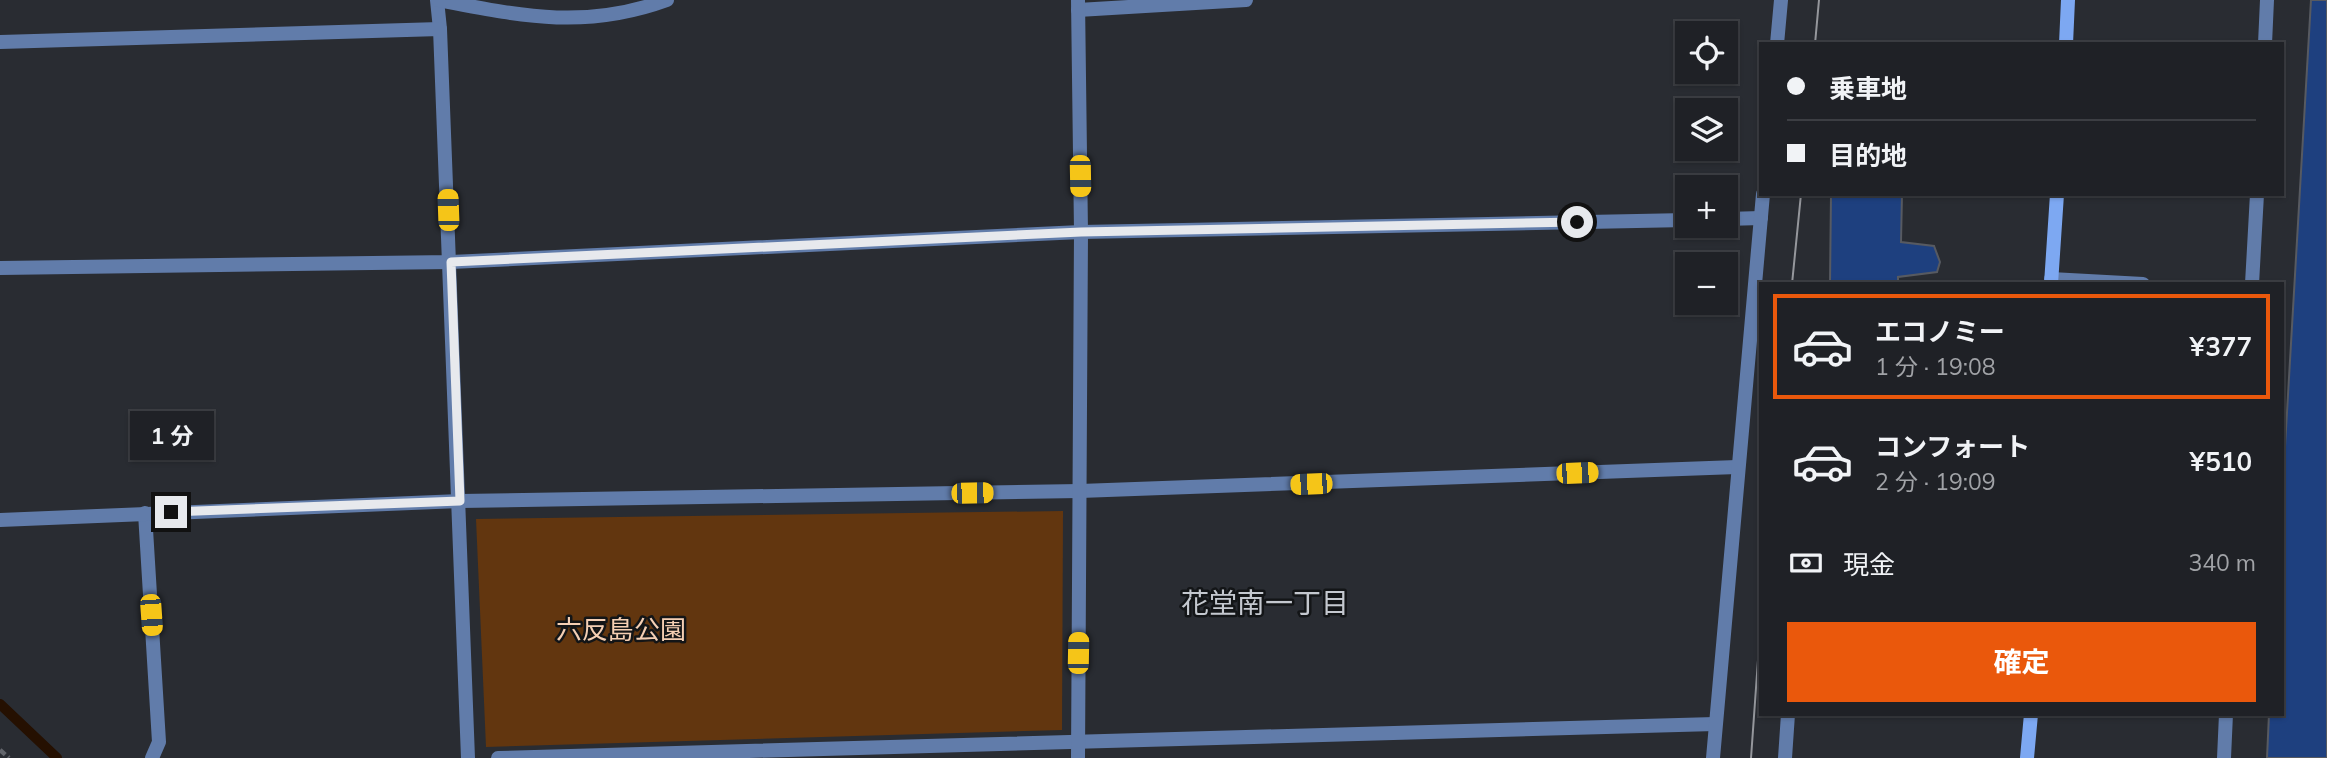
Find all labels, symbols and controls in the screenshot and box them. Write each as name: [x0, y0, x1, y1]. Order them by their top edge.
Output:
map controls: [1675, 21, 1738, 315]
button: locate: [1675, 21, 1738, 84]
text: 乗車地: [1829, 72, 1907, 105]
button: layers: [1675, 98, 1738, 161]
text: 目的地: [1829, 139, 1907, 172]
car: [1070, 155, 1091, 197]
button: +: [1675, 175, 1738, 238]
car: [437, 189, 460, 231]
route start: [1561, 206, 1593, 238]
button: −: [1675, 252, 1738, 315]
icon: car: [1791, 315, 1854, 378]
text: エコノミー: [1875, 315, 2005, 348]
text: ¥377: [2190, 330, 2252, 363]
text: 1 分 · 19:08: [1875, 352, 1996, 381]
callout: 1 分: [129, 410, 213, 460]
text: 1 分: [150, 421, 194, 450]
icon: car: [1791, 430, 1854, 493]
text: コンフォート: [1875, 430, 2030, 463]
text: ¥510: [2190, 445, 2252, 478]
car: [1556, 462, 1599, 484]
text: 2 分 · 19:09: [1875, 467, 1996, 496]
car: [1290, 473, 1333, 495]
car: [951, 482, 994, 504]
route end: [155, 496, 187, 528]
icon: cash: [1787, 544, 1825, 582]
text: 現金: [1843, 548, 1895, 581]
text: 340 m: [2188, 548, 2256, 577]
district label: 花堂南一丁目: [1181, 585, 1349, 620]
car: [140, 593, 163, 637]
park label: 六反島公園: [556, 613, 686, 646]
button: 確定: [1787, 622, 2256, 702]
car: [1068, 632, 1089, 674]

